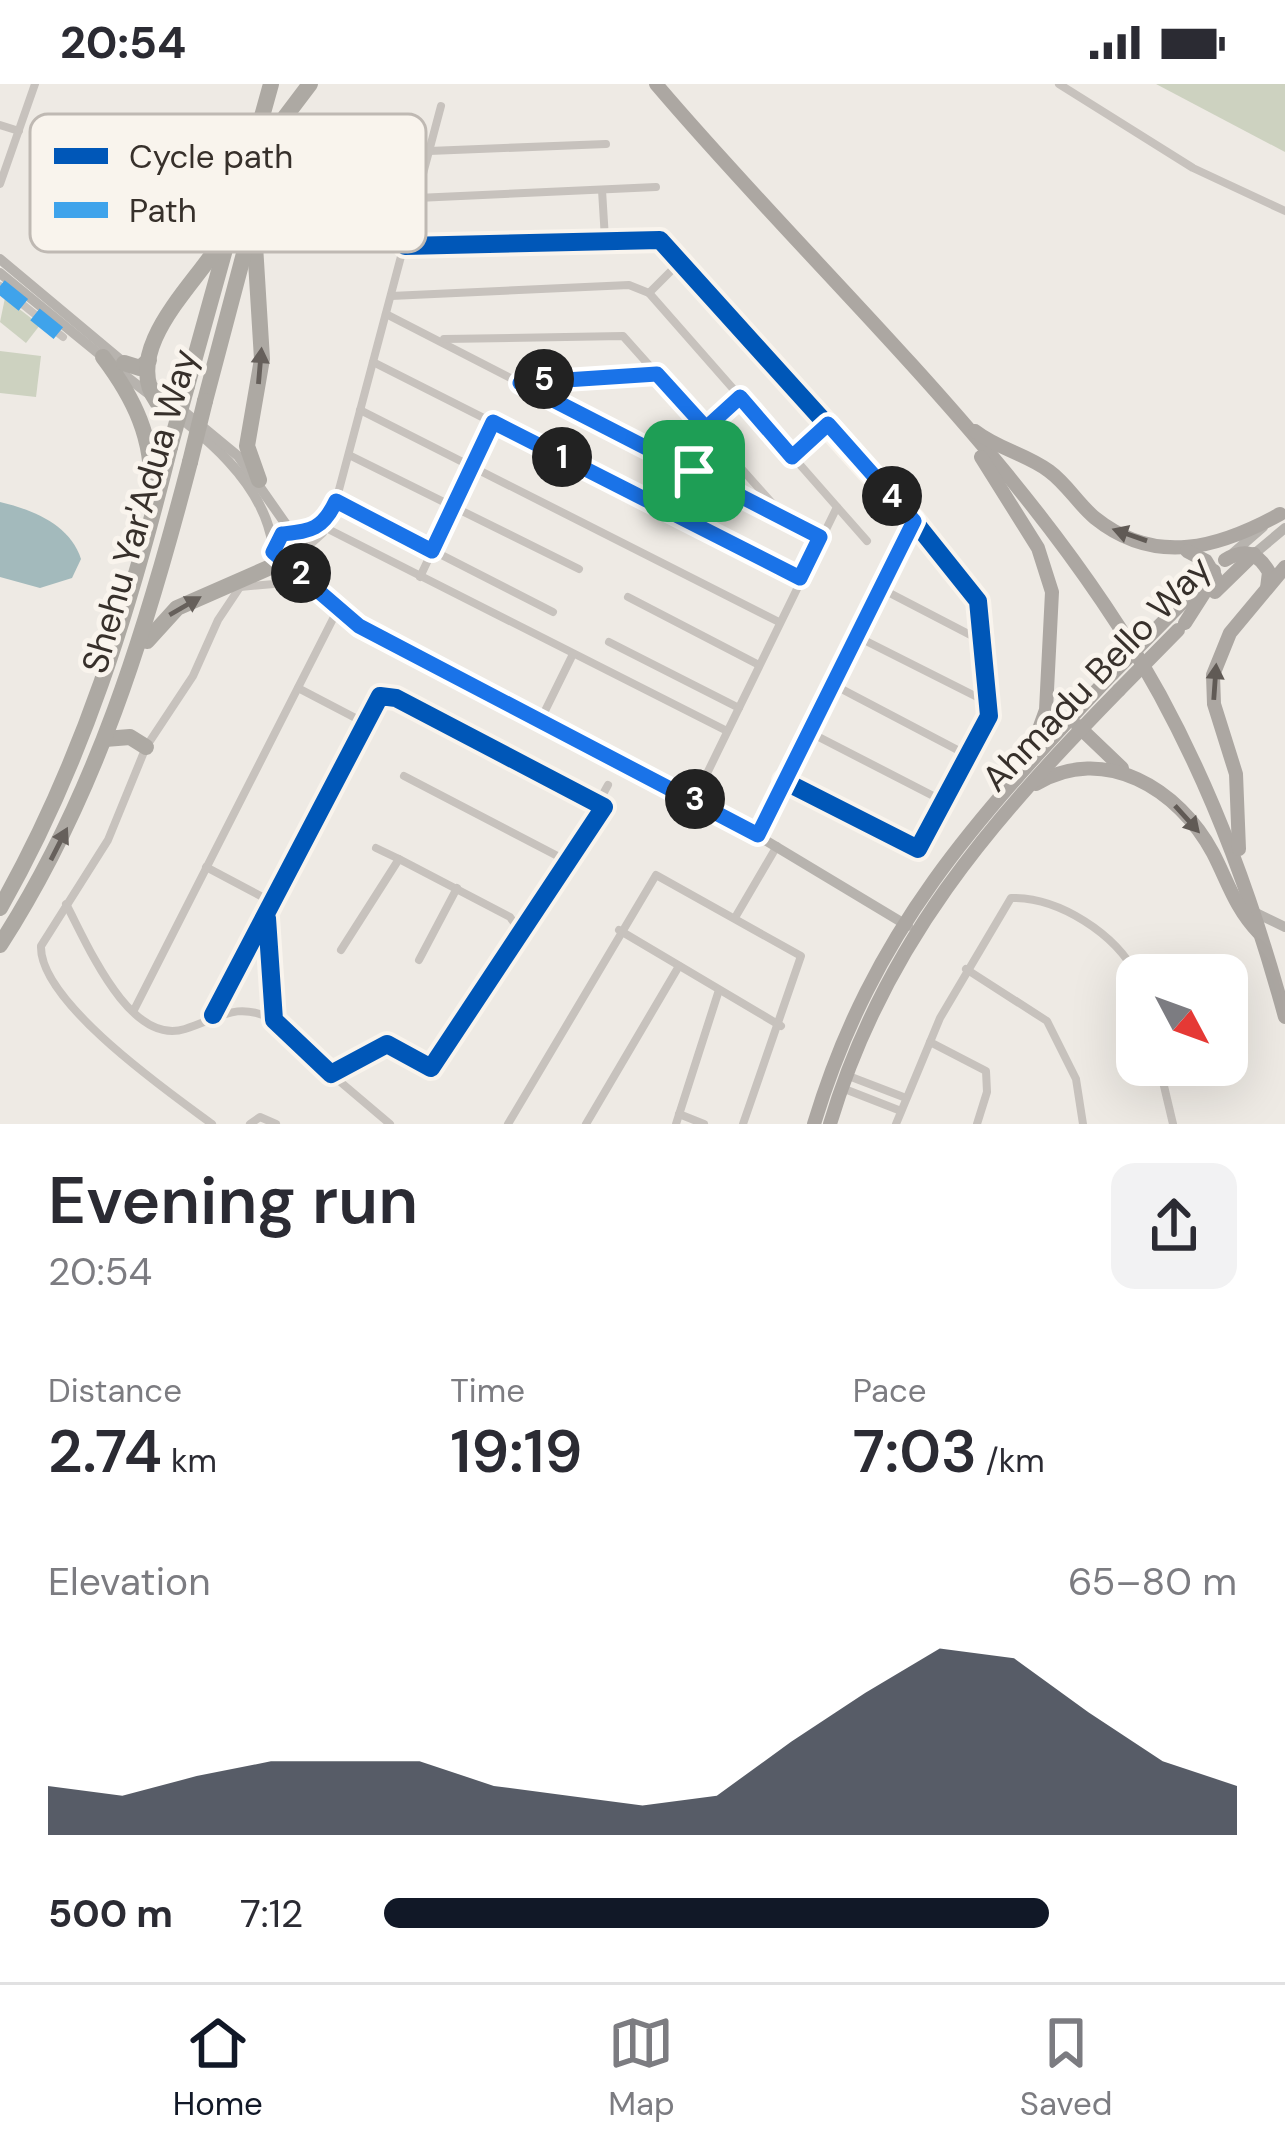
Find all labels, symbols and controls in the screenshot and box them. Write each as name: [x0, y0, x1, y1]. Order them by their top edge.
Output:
text: 20:54: [60, 13, 186, 72]
legend: [30, 114, 426, 252]
text: Cycle path: [129, 135, 293, 178]
text: Path: [129, 189, 197, 232]
street label: Shehu Yar'Adua Way: [71, 344, 208, 679]
one-way arrow: [251, 347, 270, 385]
pin: 5: [514, 349, 574, 409]
text: 5: [534, 357, 554, 400]
pin: [643, 420, 745, 522]
pin: 1: [532, 427, 592, 487]
text: 1: [556, 435, 568, 478]
icon: arrive: [661, 438, 727, 504]
pin: 4: [862, 466, 922, 526]
text: 4: [881, 474, 903, 517]
one-way arrow: [1111, 524, 1148, 543]
pin: 2: [271, 543, 331, 603]
street label: Ahmadu Bello Way: [972, 545, 1221, 801]
text: 2: [291, 551, 311, 594]
one-way arrow: [168, 596, 202, 617]
one-way arrow: [1206, 662, 1225, 700]
pin: 3: [665, 769, 725, 829]
text: 3: [685, 777, 705, 820]
one-way arrow: [1173, 805, 1200, 834]
one-way arrow: [48, 826, 68, 861]
north arrow: [1116, 954, 1248, 1086]
map controls: [1116, 954, 1248, 1086]
text: Evening run: [48, 1158, 418, 1243]
button: share: [1111, 1163, 1237, 1289]
text: 20:54: [48, 1246, 152, 1297]
text: Distance: [48, 1369, 182, 1412]
text: Time: [450, 1369, 525, 1412]
text: Pace: [853, 1369, 927, 1412]
text: 2.74: [48, 1412, 162, 1491]
text: 19:19: [450, 1412, 582, 1491]
text: 7:03: [853, 1412, 977, 1491]
text: km: [162, 1439, 217, 1482]
text: /km: [977, 1439, 1045, 1482]
text: Elevation: [48, 1556, 211, 1607]
text: 65–80 m: [1068, 1556, 1237, 1607]
text: 500 m: [48, 1888, 173, 1939]
text: 7:12: [240, 1888, 303, 1939]
tab: Home: [173, 2010, 263, 2125]
tab: Map: [608, 2010, 675, 2125]
tab: Saved: [1020, 2010, 1112, 2125]

